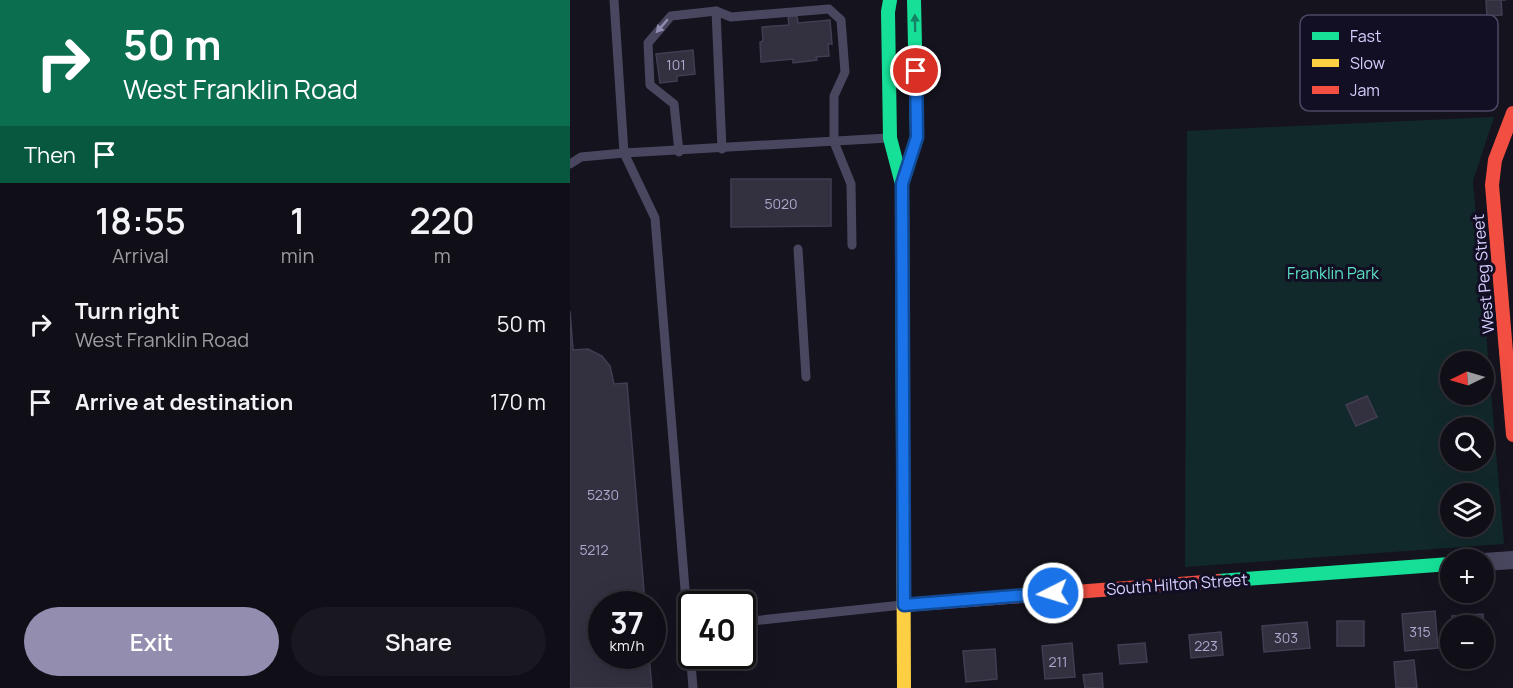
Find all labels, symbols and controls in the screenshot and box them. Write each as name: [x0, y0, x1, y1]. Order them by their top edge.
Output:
one-way arrow: [910, 13, 920, 32]
text: 50 m: [123, 15, 221, 73]
legend: [1300, 15, 1498, 111]
one-way arrow: [656, 18, 669, 33]
icon: right: [24, 24, 102, 102]
text: Fast: [1350, 25, 1381, 47]
pin: [890, 45, 941, 96]
text: Slow: [1350, 52, 1385, 74]
icon: arrive: [899, 54, 932, 87]
house number: 101: [666, 55, 686, 74]
text: West Franklin Road: [123, 70, 358, 107]
text: Jam: [1350, 79, 1380, 101]
icon: arrive: [88, 138, 121, 171]
text: Then: [24, 140, 76, 170]
house number: 5020: [764, 194, 798, 213]
text: 18:55: [95, 196, 186, 245]
text: 1: [290, 196, 305, 245]
text: 220: [409, 196, 475, 245]
street label: West Peg Street: [1467, 213, 1499, 335]
text: Arrival: [112, 242, 169, 269]
text: min: [281, 242, 314, 269]
text: m: [434, 242, 451, 269]
park label: Franklin Park: [1287, 262, 1380, 284]
text: Turn right: [75, 296, 180, 326]
icon: right: [24, 308, 57, 341]
text: 50 m: [497, 309, 546, 339]
text: West Franklin Road: [75, 326, 249, 353]
north arrow: [1440, 351, 1494, 405]
map controls: [1440, 351, 1494, 669]
icon: arrive: [24, 386, 57, 419]
text: Arrive at destination: [75, 387, 293, 417]
text: 170 m: [490, 387, 546, 417]
button: search: [1440, 417, 1494, 471]
button: layers: [1440, 483, 1494, 537]
house number: 5230: [587, 485, 619, 504]
house number: 5212: [579, 540, 609, 559]
button: +: [1440, 549, 1494, 603]
position arrow: [1021, 561, 1085, 625]
street label: South Hilton Street: [1106, 568, 1248, 600]
speed limit sign: 40: [678, 591, 756, 669]
text: 37: [610, 602, 644, 643]
button: Exit: [24, 607, 279, 676]
button: Share: [291, 607, 546, 676]
button: −: [1440, 615, 1494, 669]
house number: 315: [1409, 622, 1431, 641]
house number: 303: [1274, 628, 1298, 647]
text: km/h: [610, 635, 644, 656]
house number: 223: [1194, 636, 1218, 655]
house number: 211: [1049, 652, 1067, 671]

